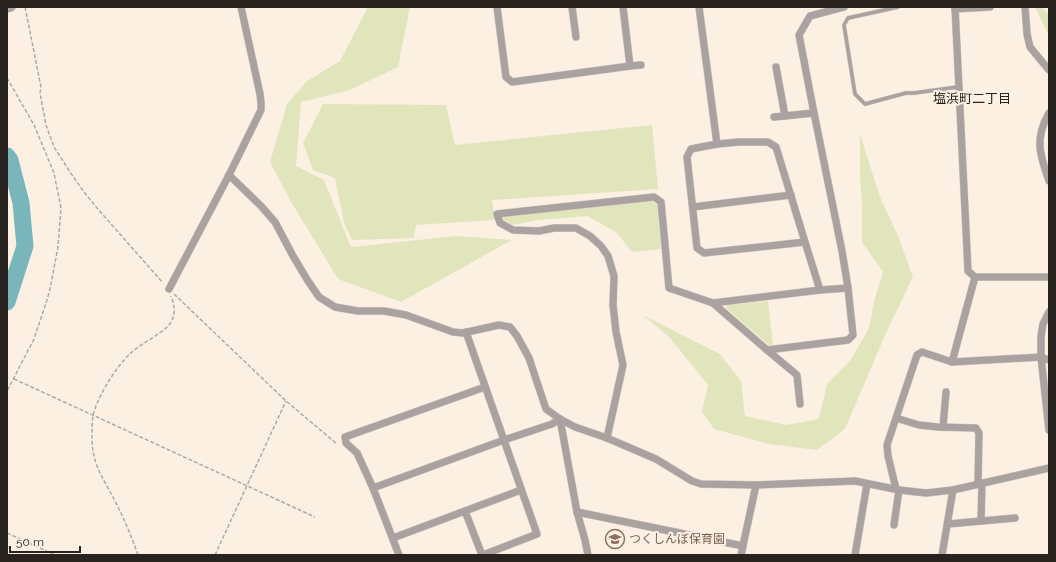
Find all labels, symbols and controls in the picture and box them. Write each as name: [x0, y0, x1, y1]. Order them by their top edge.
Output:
district label: 塩浜町二丁目: [933, 91, 1011, 106]
scale bar: [10, 528, 80, 554]
school or university icon: つくしんぼ保育園: [604, 528, 626, 550]
place label: つくしんぼ保育園: [629, 532, 725, 546]
text: 50 m: [16, 535, 44, 549]

